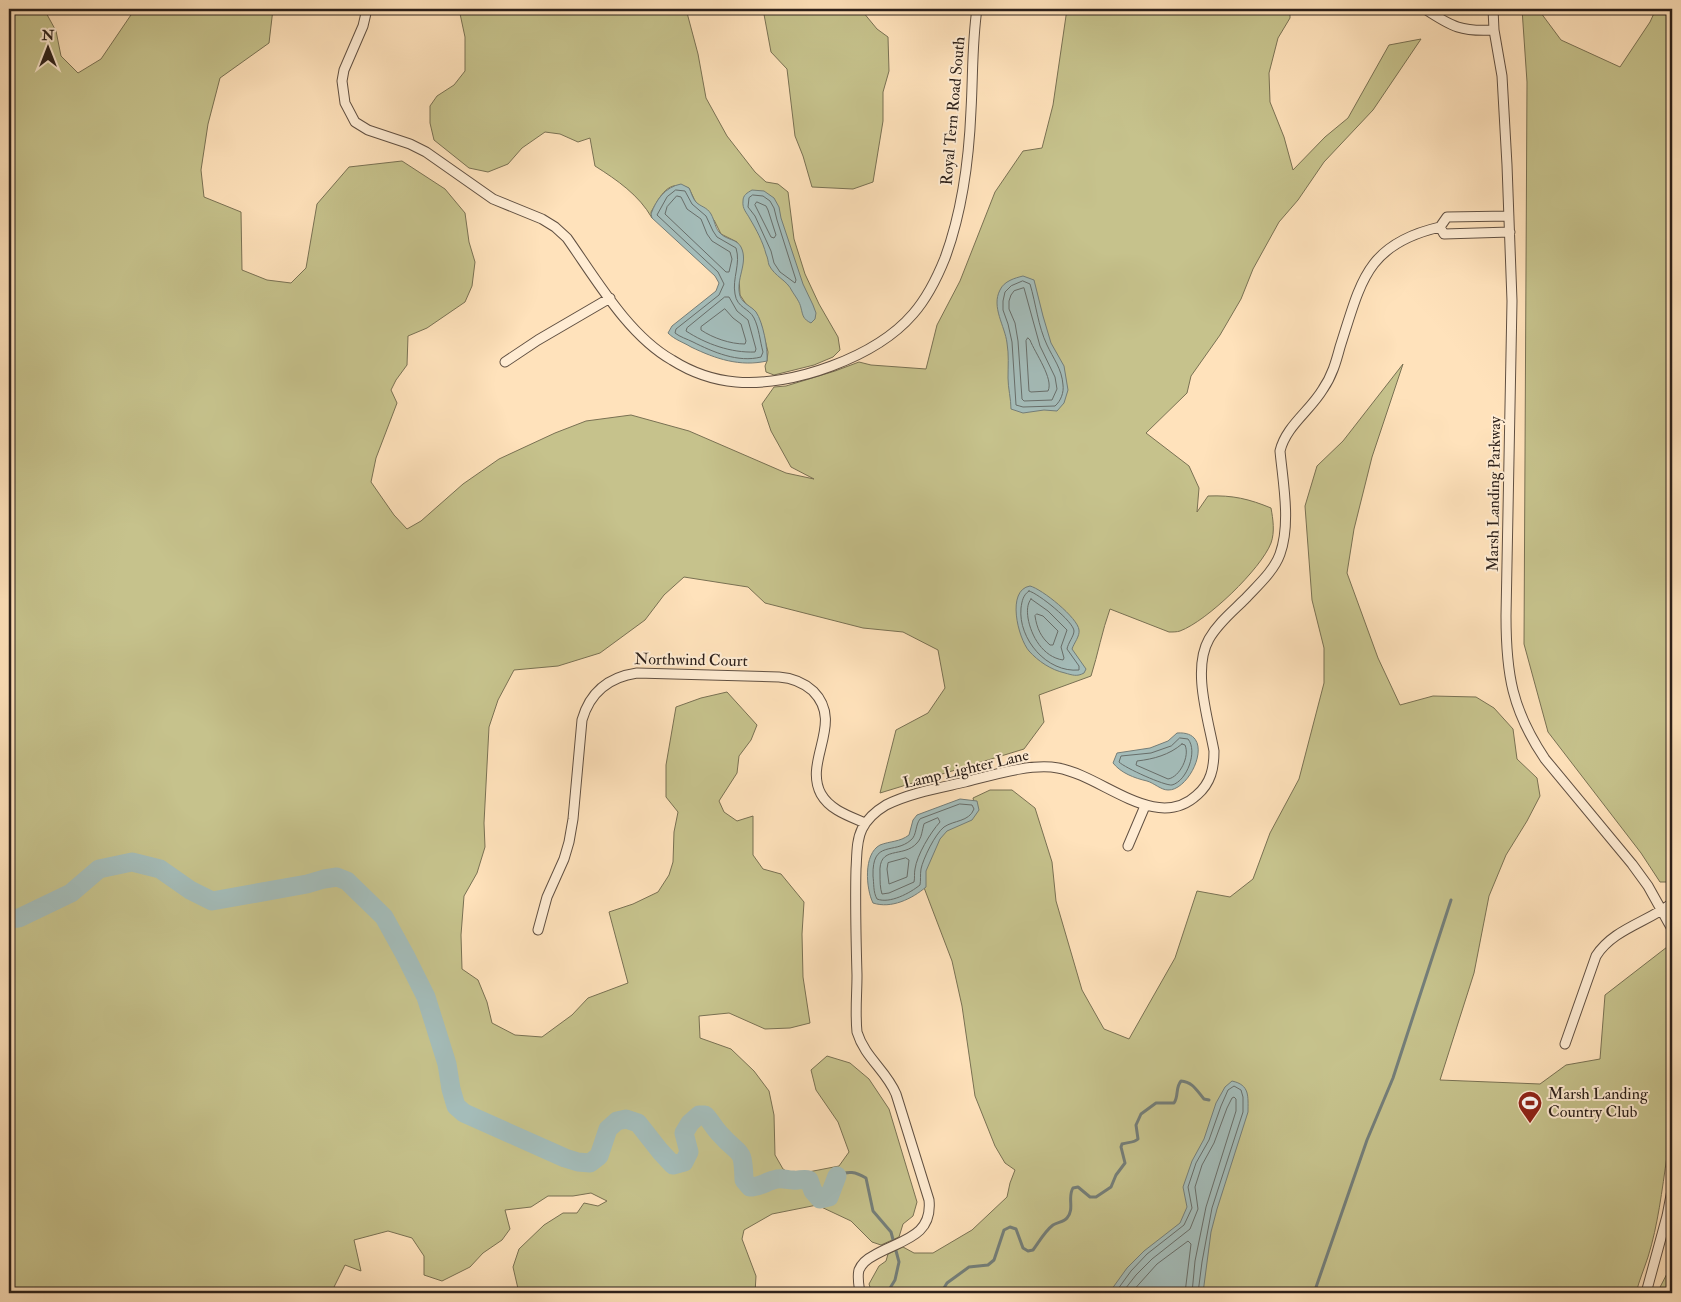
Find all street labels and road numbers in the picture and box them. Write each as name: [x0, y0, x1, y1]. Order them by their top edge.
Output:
street label: Royal Tern Road South: [937, 35, 970, 186]
street label: Marsh Landing Parkway: [1483, 415, 1505, 572]
street label: Northwind Court: [634, 649, 748, 671]
street label: Lamp Lighter Lane: [901, 745, 1031, 794]

